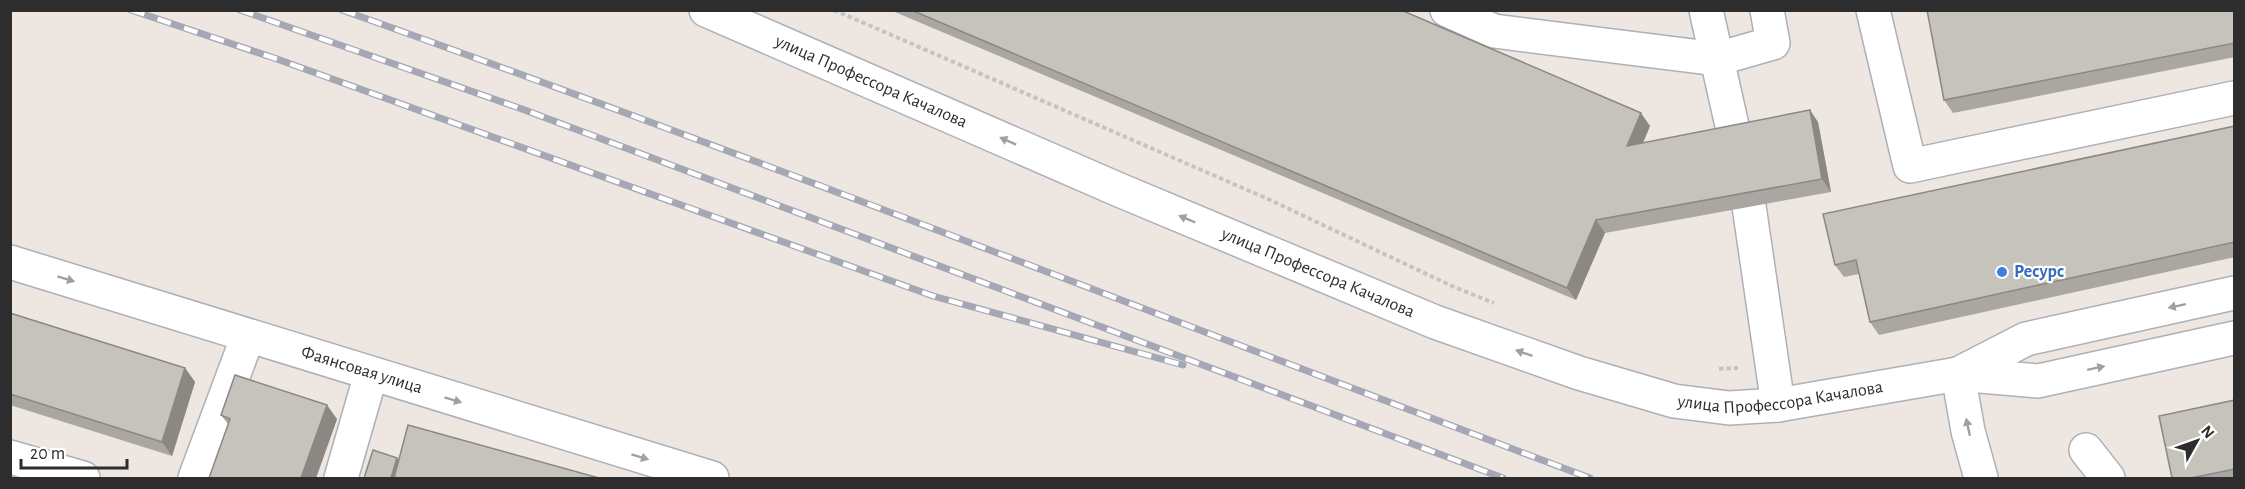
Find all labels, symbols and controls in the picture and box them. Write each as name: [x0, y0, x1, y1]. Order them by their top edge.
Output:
street label: улица Профессора Качалова: [772, 32, 970, 131]
one-way arrow: [999, 136, 1017, 146]
one-way arrow: [1178, 213, 1196, 223]
street label: улица Профессора Качалова: [1218, 224, 1417, 321]
place label: Ресурс: [2014, 263, 2064, 281]
marker: Ресурс: [1995, 265, 2009, 279]
one-way arrow: [57, 275, 75, 284]
one-way arrow: [2168, 302, 2187, 311]
street label: Фаянсовая улица: [299, 343, 425, 397]
one-way arrow: [1515, 348, 1533, 358]
one-way arrow: [2086, 363, 2105, 373]
street label: улица Профессора Качалова: [1675, 378, 1884, 417]
one-way arrow: [444, 396, 462, 405]
north arrow: [2167, 411, 2227, 471]
one-way arrow: [1963, 417, 1972, 436]
text: N: [2198, 423, 2217, 441]
scale bar: [21, 432, 128, 470]
text: 20 m: [30, 445, 65, 463]
one-way arrow: [631, 453, 649, 462]

